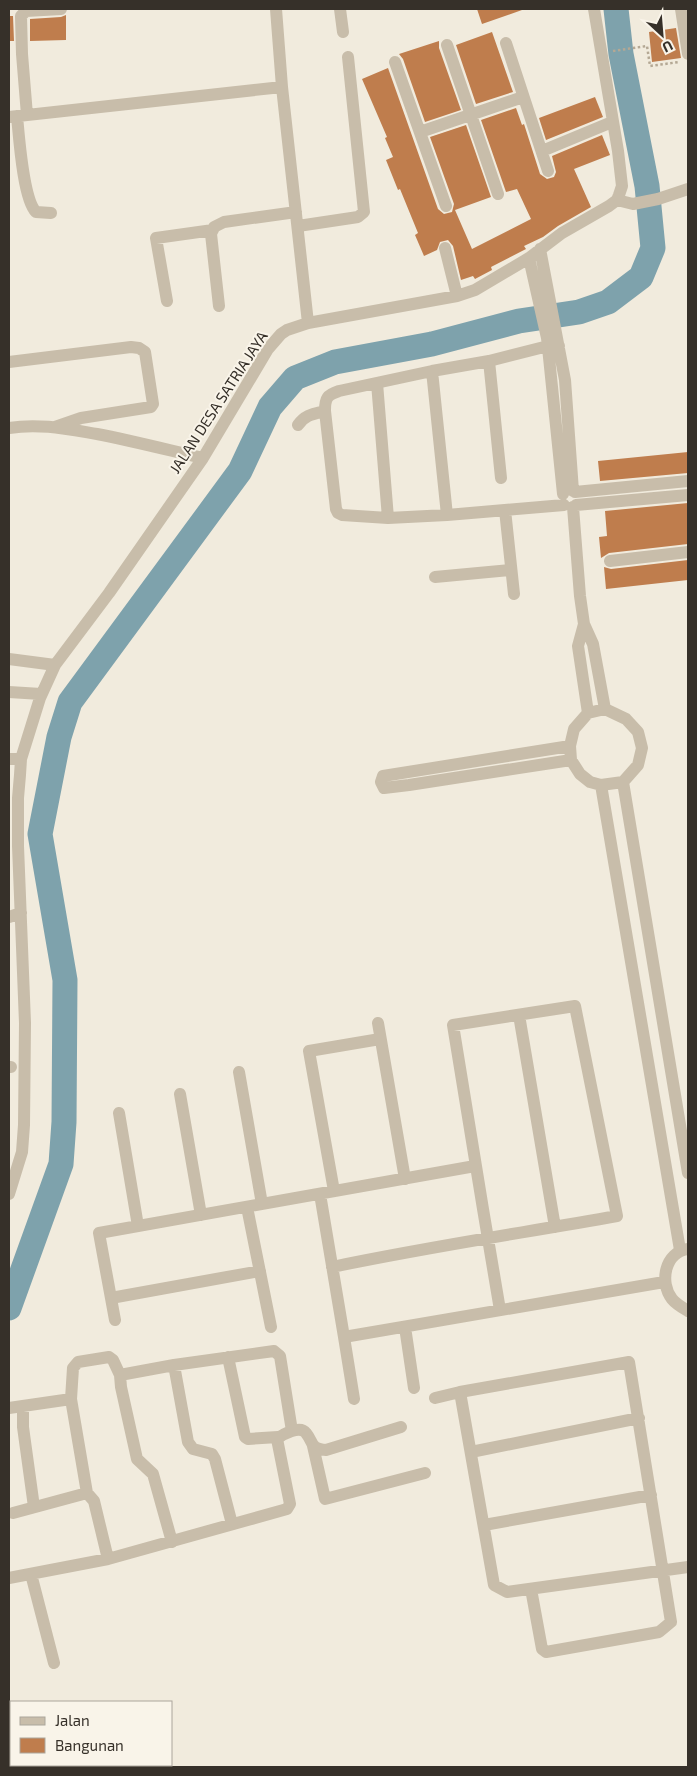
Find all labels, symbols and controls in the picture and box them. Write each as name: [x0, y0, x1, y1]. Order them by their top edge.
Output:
north arrow: [637, 10, 687, 60]
text: U: [660, 37, 676, 57]
street label: JALAN DESA SATRIA JAYA: [165, 327, 271, 476]
legend: [10, 1701, 172, 1766]
text: Jalan: [55, 1711, 90, 1729]
text: Bangunan: [55, 1736, 124, 1754]

